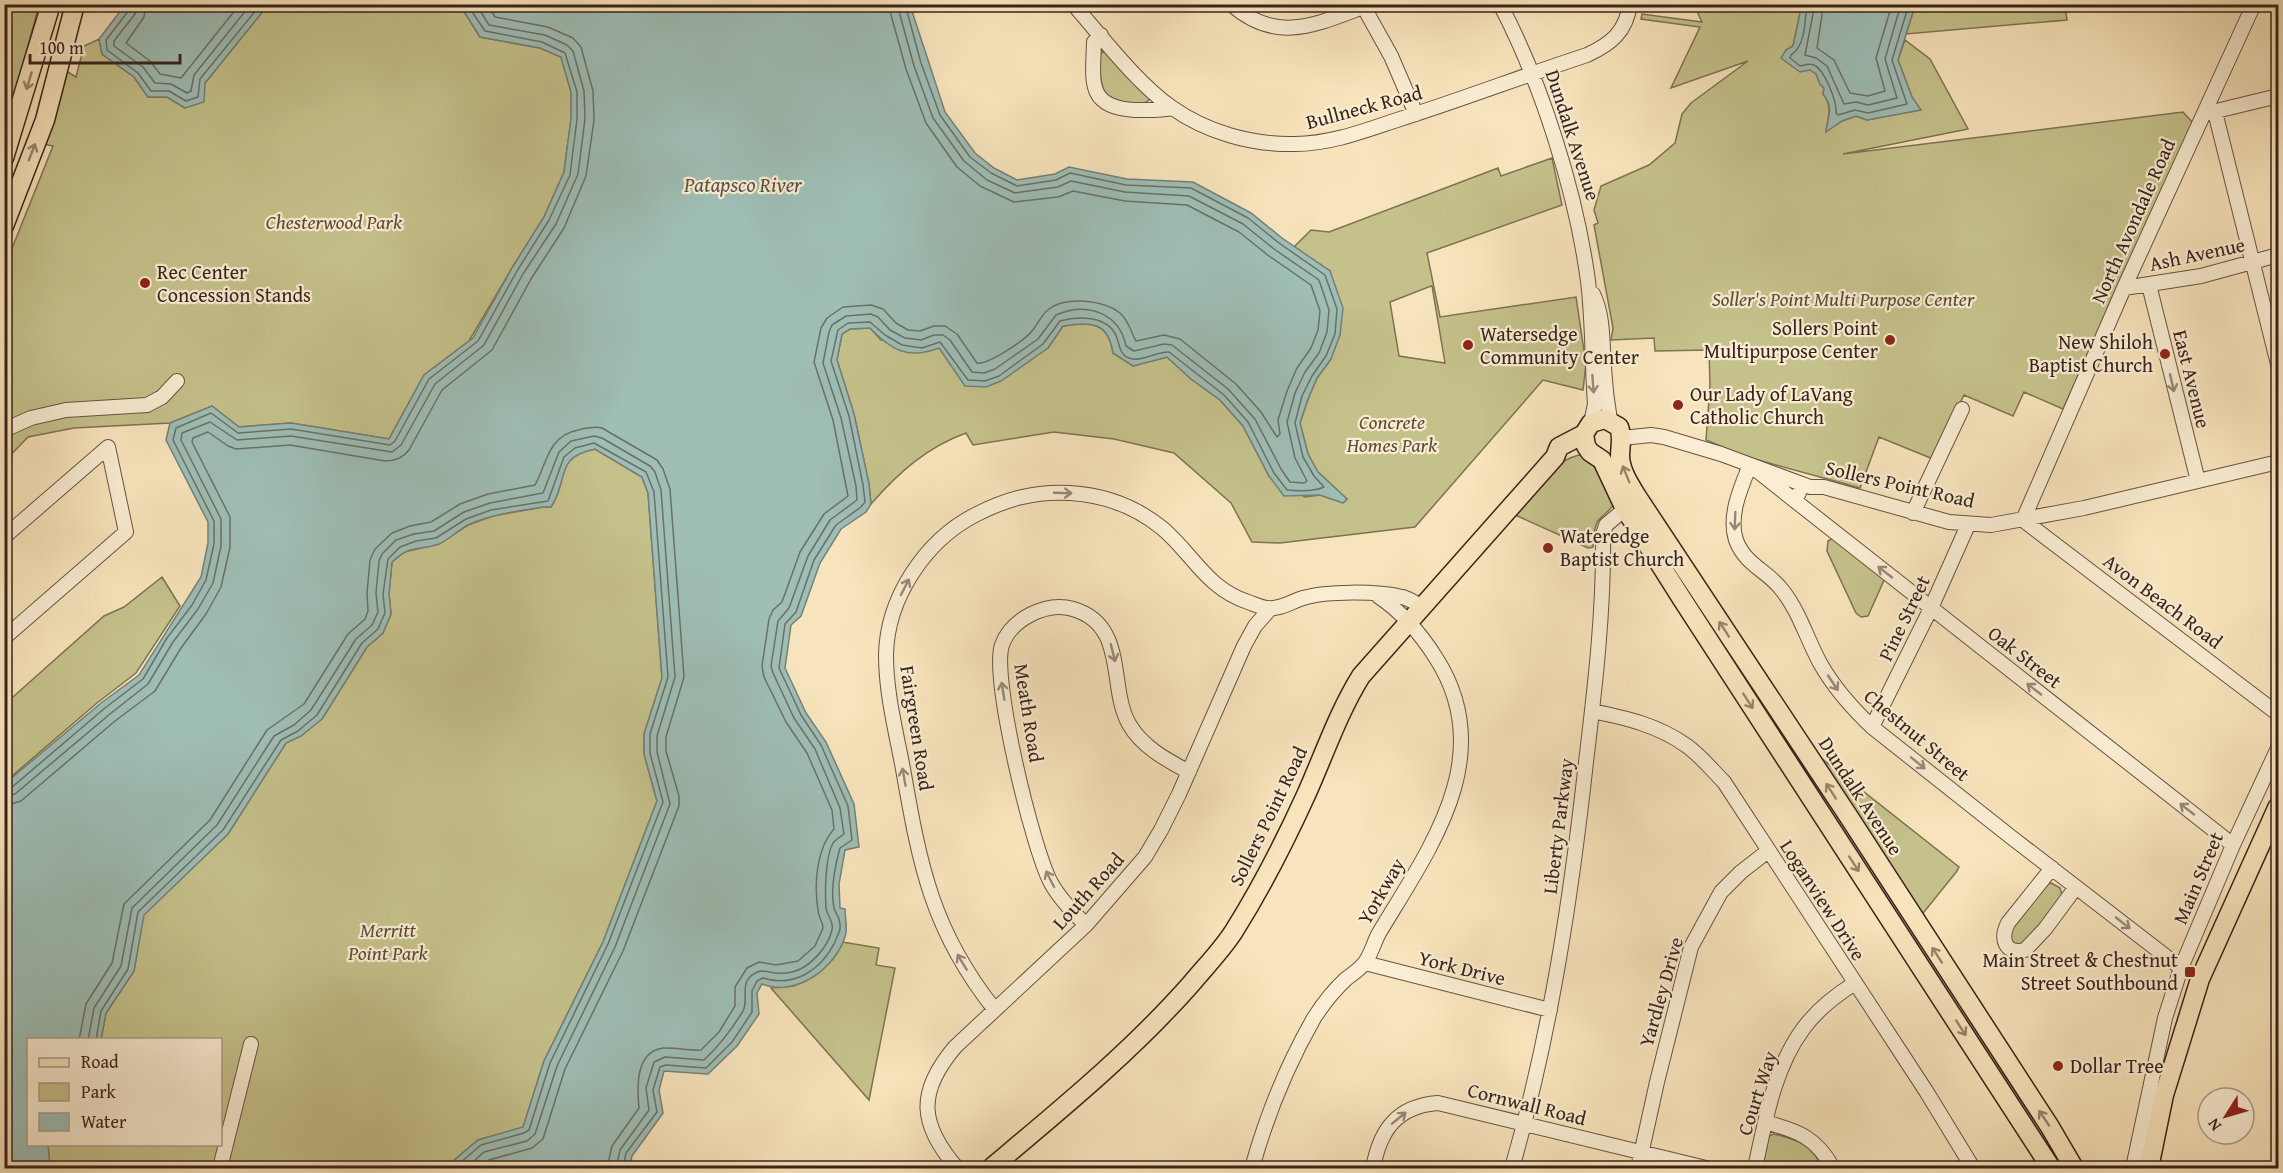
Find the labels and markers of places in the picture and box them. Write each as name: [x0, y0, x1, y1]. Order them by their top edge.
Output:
place label: Rec Center Concession Stands: [157, 257, 311, 309]
marker: Rec Center Concession Stands: [138, 276, 152, 290]
place label: Sollers Point Multipurpose Center: [1704, 313, 1878, 365]
place label: Watersedge Community Center: [1480, 319, 1639, 371]
place label: New Shiloh Baptist Church: [2029, 327, 2153, 379]
marker: Sollers Point Multipurpose Center: [1883, 333, 1897, 347]
marker: Watersedge Community Center: [1461, 338, 1475, 352]
marker: New Shiloh Baptist Church: [2158, 347, 2172, 361]
place label: Our Lady of LaVang Catholic Church: [1690, 379, 1853, 431]
marker: Our Lady of LaVang Catholic Church: [1671, 398, 1685, 412]
place label: Wateredge Baptist Church: [1560, 521, 1684, 573]
marker: Wateredge Baptist Church: [1541, 541, 1555, 555]
place label: Main Street & Chestnut Street Southbound: [1982, 945, 2178, 997]
marker: Main Street & Chestnut Street Southbound: [2183, 965, 2197, 979]
place label: Dollar Tree: [2070, 1051, 2164, 1080]
marker: Dollar Tree: [2051, 1059, 2065, 1073]

